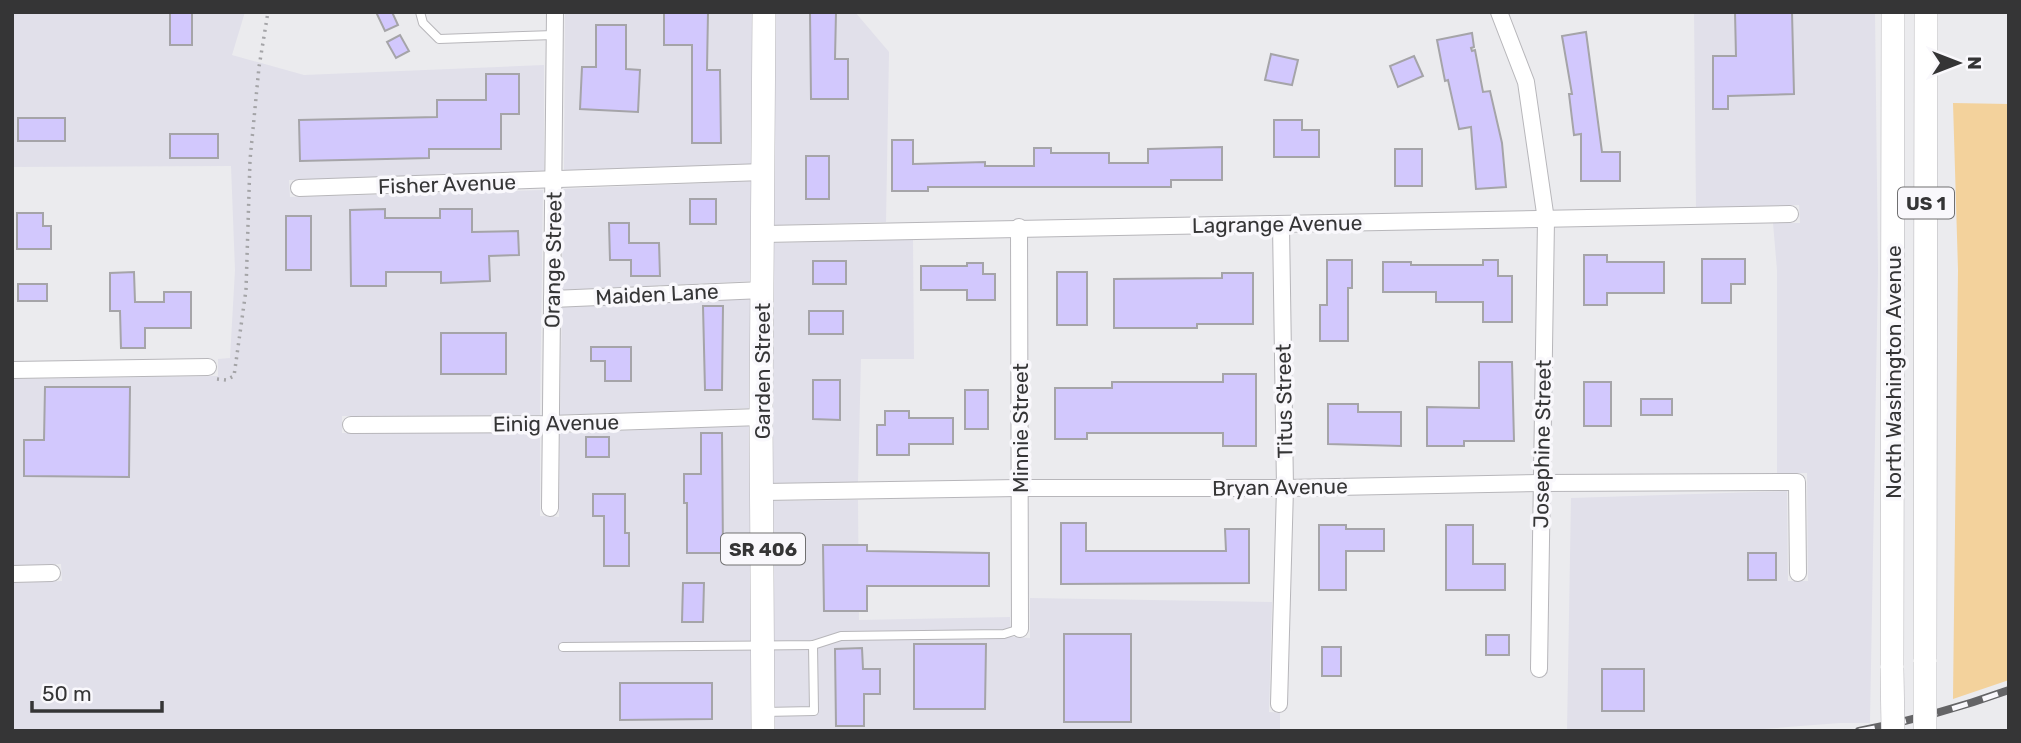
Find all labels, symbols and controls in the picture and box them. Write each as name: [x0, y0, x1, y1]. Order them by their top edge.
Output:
north arrow: [1923, 28, 1993, 98]
text: N: [1963, 56, 1986, 70]
street label: Fisher Avenue: [377, 169, 517, 199]
road number: US 1: [1898, 188, 1954, 218]
street label: Orange Street: [539, 192, 567, 328]
street label: Lagrange Avenue: [1192, 210, 1362, 238]
street label: North Washington Avenue: [1881, 245, 1906, 499]
street label: Maiden Lane: [595, 278, 719, 310]
street label: Garden Street: [750, 303, 775, 439]
street label: Titus Street: [1271, 343, 1297, 459]
street label: Josephine Street: [1528, 360, 1556, 528]
street label: Minnie Street: [1008, 363, 1033, 493]
street label: Einig Avenue: [493, 409, 619, 437]
street label: Bryan Avenue: [1212, 473, 1348, 501]
road number: SR 406: [721, 534, 805, 564]
scale bar: [32, 670, 161, 714]
text: 50 m: [42, 681, 92, 706]

